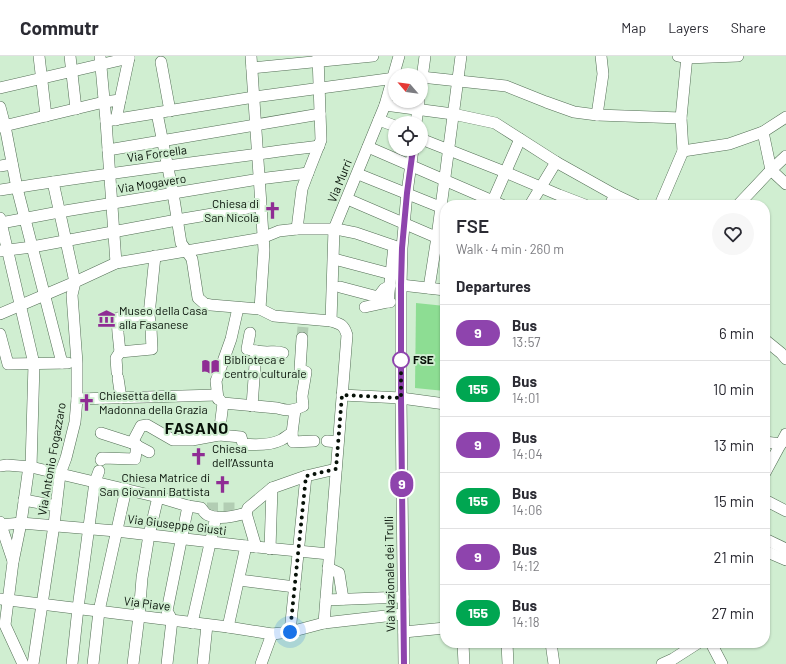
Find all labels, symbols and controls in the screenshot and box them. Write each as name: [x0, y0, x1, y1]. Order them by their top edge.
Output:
text: Commutr: [20, 16, 99, 39]
text: Map: [621, 19, 646, 36]
text: Layers: [668, 19, 709, 36]
text: Share: [731, 19, 766, 36]
north arrow: [388, 68, 428, 108]
map controls: [388, 68, 428, 156]
button: locate: [388, 116, 428, 156]
street label: Via Forcella: [126, 142, 188, 164]
street label: Via Murri: [324, 157, 354, 204]
street label: Via Mogavero: [117, 171, 187, 195]
place label: Chiesa di San Nicola: [204, 196, 259, 224]
church icon: Chiesa di San Nicola: [262, 201, 282, 221]
button: heart: [712, 213, 754, 255]
text: FSE: [456, 214, 489, 237]
text: Walk · 4 min · 260 m: [456, 241, 564, 257]
text: Departures: [456, 277, 531, 295]
place label: Museo della Casa alla Fasanese: [119, 303, 207, 331]
museum icon: Museo della Casa alla Fasanese: [96, 308, 116, 328]
text: Bus: [512, 316, 537, 334]
text: 9: [474, 324, 482, 341]
text: 6 min: [719, 324, 754, 342]
text: 13:57: [512, 334, 540, 350]
marker: FSE: [392, 351, 410, 369]
place label: Biblioteca e centro culturale: [224, 352, 307, 380]
place label: FSE: [413, 352, 434, 366]
library icon: Biblioteca e centro culturale: [201, 357, 221, 377]
text: Bus: [512, 372, 537, 390]
text: 155: [468, 380, 488, 397]
text: 10 min: [713, 380, 754, 398]
place label: Chiesetta della Madonna della Grazia: [99, 388, 208, 416]
text: 14:01: [512, 390, 540, 406]
church icon: Chiesetta della Madonna della Grazia: [76, 393, 96, 413]
street label: Via Antonio Fogazzaro: [34, 401, 68, 517]
district label: FASANO: [165, 418, 229, 437]
text: Bus: [512, 428, 537, 446]
text: 9: [474, 436, 482, 453]
text: 13 min: [714, 436, 754, 454]
place label: Chiesa dell’Assunta: [212, 441, 274, 469]
church icon: Chiesa dell’Assunta: [189, 446, 209, 466]
text: 14:04: [512, 446, 543, 462]
place label: Chiesa Matrice di San Giovanni Battista: [100, 470, 210, 498]
line badge: 9: [389, 471, 415, 497]
church icon: Chiesa Matrice di San Giovanni Battista: [213, 475, 233, 495]
text: 9: [398, 475, 406, 492]
text: Bus: [512, 484, 537, 502]
text: 155: [468, 492, 488, 509]
text: 15 min: [714, 492, 754, 510]
text: 14:06: [512, 502, 542, 518]
street label: Via Giuseppe Giusti: [127, 511, 227, 537]
street label: Via Nazionale dei Trulli: [381, 516, 397, 632]
text: Bus: [512, 540, 537, 558]
text: 9: [474, 548, 482, 565]
text: 21 min: [714, 548, 754, 566]
text: 14:12: [512, 558, 540, 574]
street label: Via Piave: [123, 593, 171, 613]
text: Bus: [512, 596, 537, 614]
text: 155: [468, 604, 488, 621]
text: 27 min: [712, 604, 754, 622]
text: 14:18: [512, 614, 539, 630]
your location: [280, 622, 300, 642]

